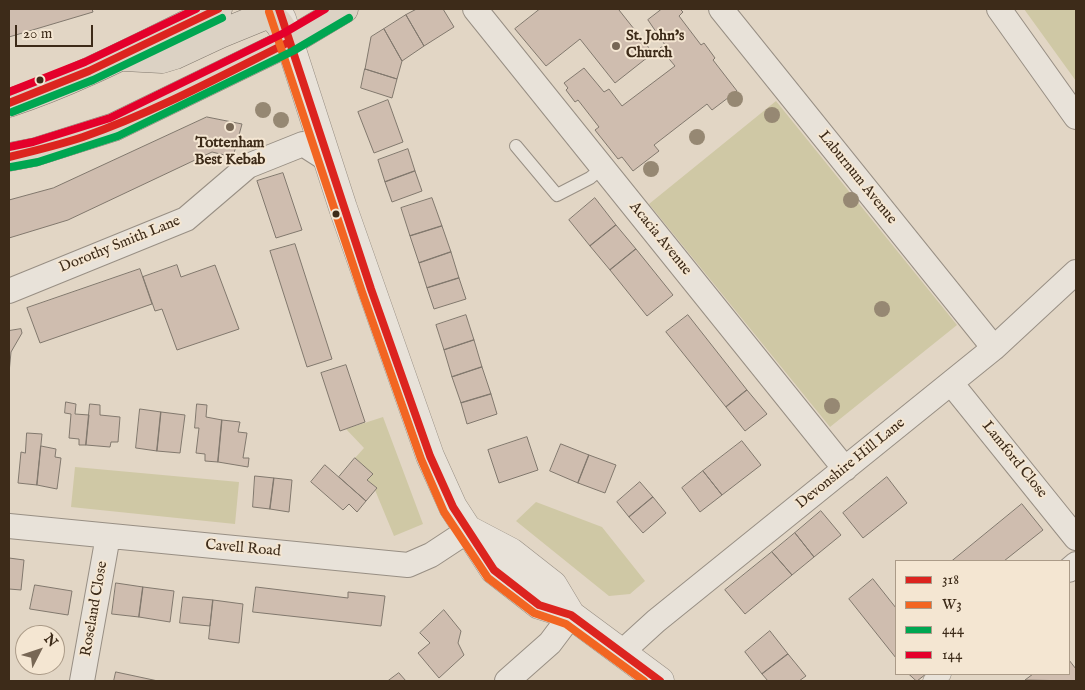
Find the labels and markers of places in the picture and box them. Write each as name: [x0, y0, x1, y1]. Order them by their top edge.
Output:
place label: St. John's Church: [626, 28, 684, 63]
marker: St. John's Church: [610, 40, 622, 52]
unlabelled marker: [35, 75, 45, 85]
marker: Tottenham Best Kebab: [224, 121, 236, 133]
place label: Tottenham Best Kebab: [195, 135, 265, 170]
unlabelled marker: [331, 209, 341, 219]

